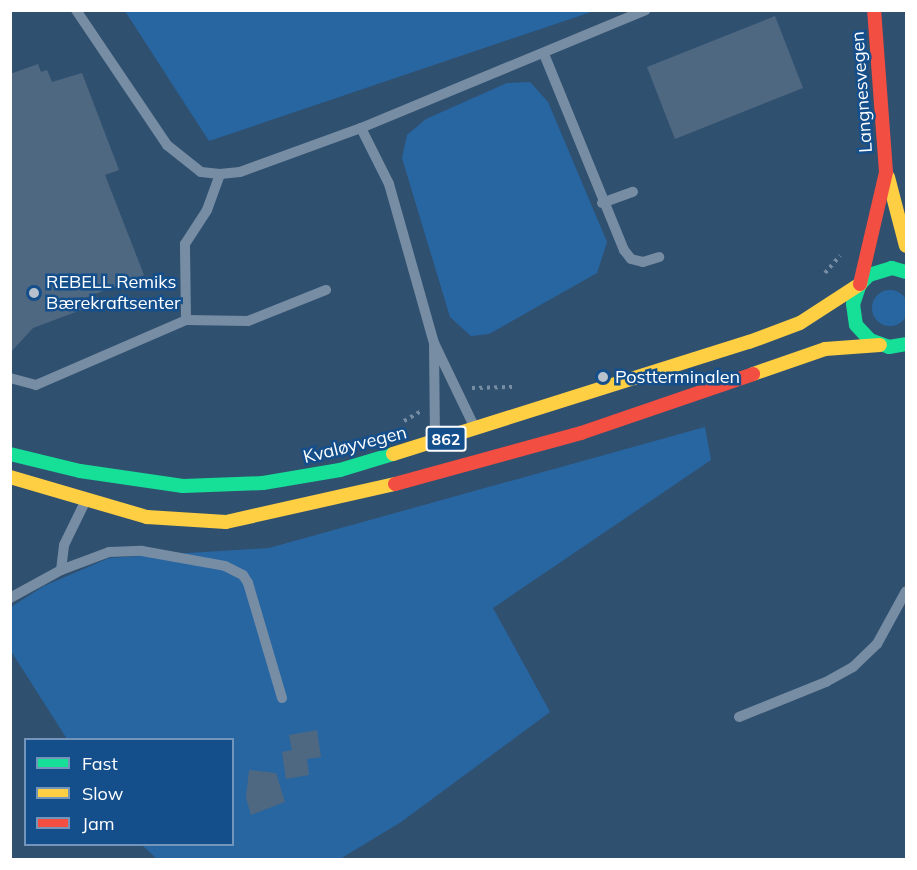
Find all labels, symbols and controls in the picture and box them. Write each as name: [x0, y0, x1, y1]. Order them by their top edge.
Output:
street label: Langnesvegen: [847, 31, 877, 153]
place label: REBELL Remiks Bærekraftsenter: [46, 272, 181, 314]
marker: REBELL Remiks Bærekraftsenter: [27, 286, 41, 300]
place label: Postterminalen: [615, 366, 740, 388]
marker: Postterminalen: [596, 370, 610, 384]
street label: Kvaløyvegen: [301, 422, 409, 468]
road number: 862: [425, 426, 467, 452]
legend: [24, 738, 234, 846]
text: Fast: [82, 752, 118, 775]
text: Slow: [82, 782, 123, 805]
text: Jam: [82, 812, 115, 835]

